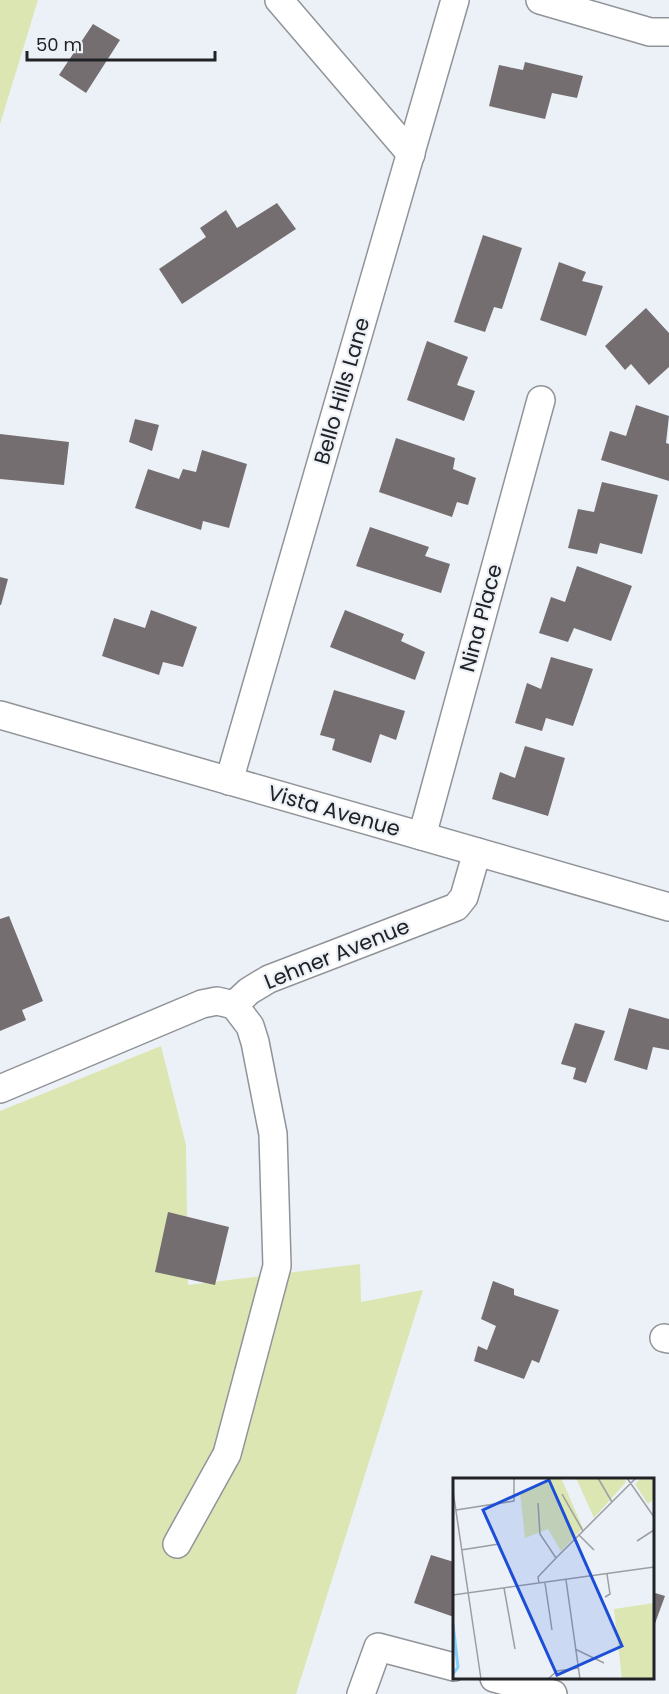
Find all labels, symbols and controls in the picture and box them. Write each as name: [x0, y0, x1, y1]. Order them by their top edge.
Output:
scale bar: [27, 24, 214, 62]
text: 50 m: [36, 32, 82, 57]
street label: Bello Hills Lane: [307, 314, 376, 468]
street label: Nina Place: [452, 561, 509, 675]
street label: Vista Avenue: [264, 778, 404, 843]
street label: Lehner Avenue: [260, 911, 414, 996]
inset map: [453, 1478, 654, 1679]

